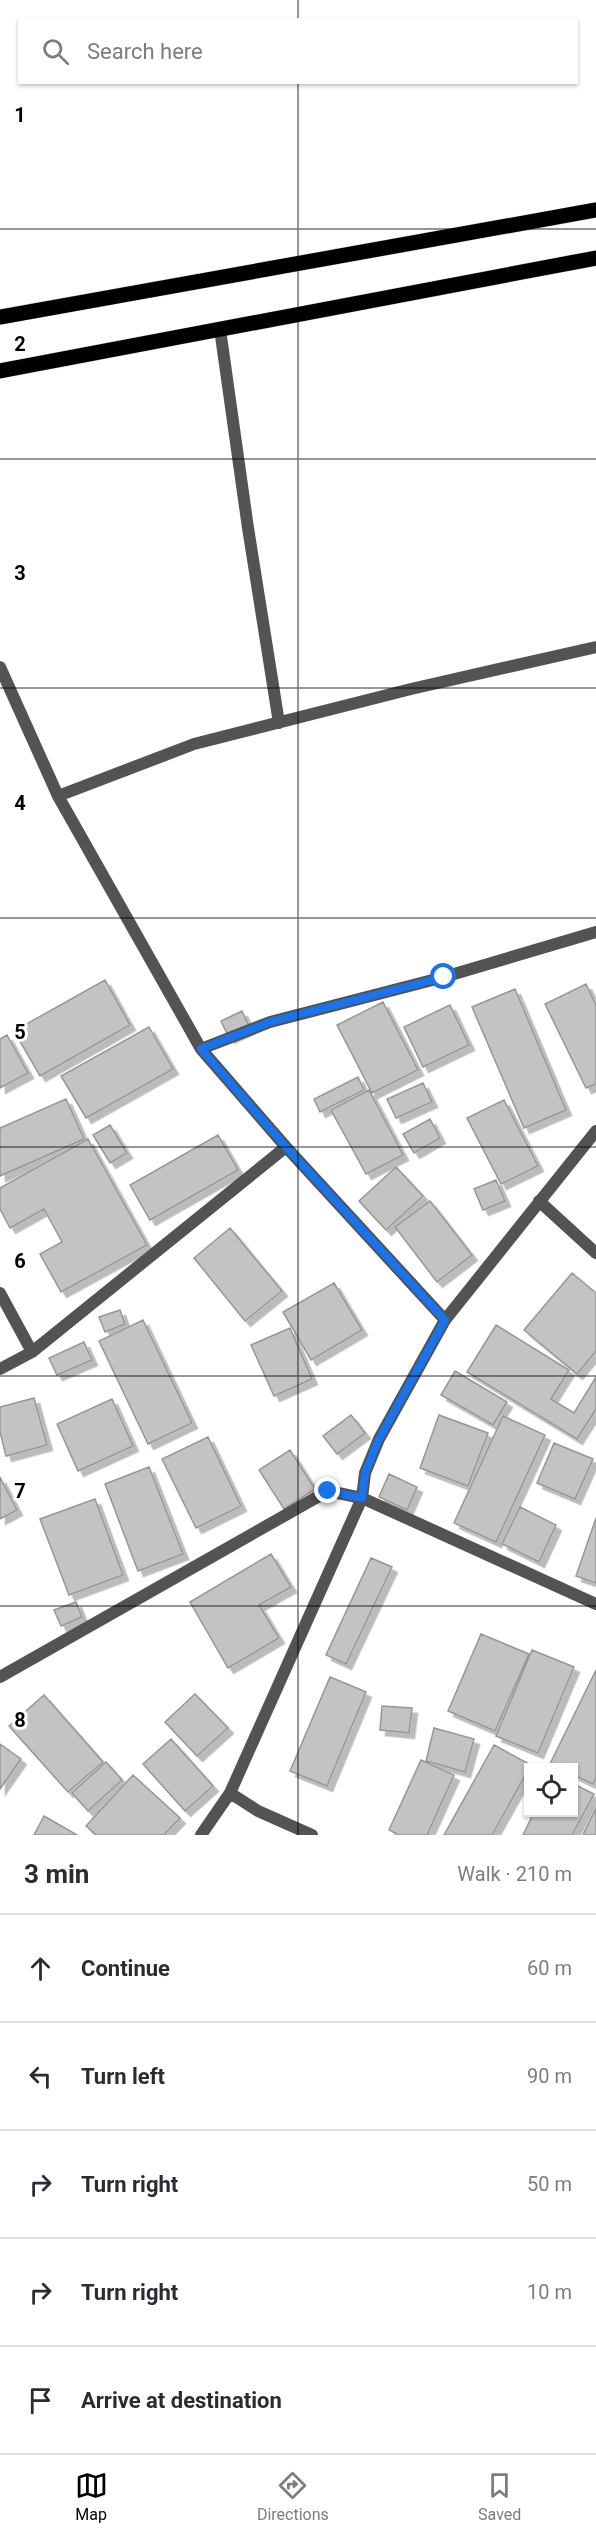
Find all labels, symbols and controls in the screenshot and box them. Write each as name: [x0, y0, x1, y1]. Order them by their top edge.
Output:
search box: [18, 18, 578, 84]
icon: search: [39, 35, 72, 68]
text: Search here: [87, 39, 203, 64]
text: 1: [14, 103, 26, 127]
text: 2: [14, 332, 26, 356]
text: 3: [14, 561, 26, 585]
text: 4: [14, 791, 26, 815]
route start: [430, 963, 456, 989]
text: 5: [14, 1020, 26, 1044]
text: 6: [14, 1249, 26, 1273]
route end: [314, 1477, 340, 1503]
text: 7: [14, 1479, 26, 1503]
text: 8: [14, 1708, 26, 1732]
map controls: [524, 1763, 578, 1817]
button: locate: [524, 1763, 578, 1817]
text: 3 min: [24, 1859, 89, 1889]
text: Walk · 210 m: [457, 1862, 572, 1886]
icon: ahead: [24, 1952, 57, 1985]
text: Continue: [81, 1956, 170, 1981]
text: 60 m: [527, 1956, 572, 1980]
icon: left: [24, 2060, 57, 2093]
text: Turn left: [81, 2064, 165, 2089]
text: 90 m: [527, 2064, 572, 2088]
icon: right: [24, 2168, 57, 2201]
text: Turn right: [81, 2172, 178, 2197]
text: 50 m: [527, 2172, 572, 2196]
icon: right: [24, 2276, 57, 2309]
text: Turn right: [81, 2280, 178, 2305]
text: 10 m: [527, 2280, 572, 2304]
icon: arrive: [24, 2384, 57, 2417]
text: Arrive at destination: [81, 2388, 282, 2413]
tab: Map: [75, 2469, 108, 2524]
tab: Directions: [257, 2469, 329, 2524]
tab: Saved: [478, 2469, 521, 2524]

